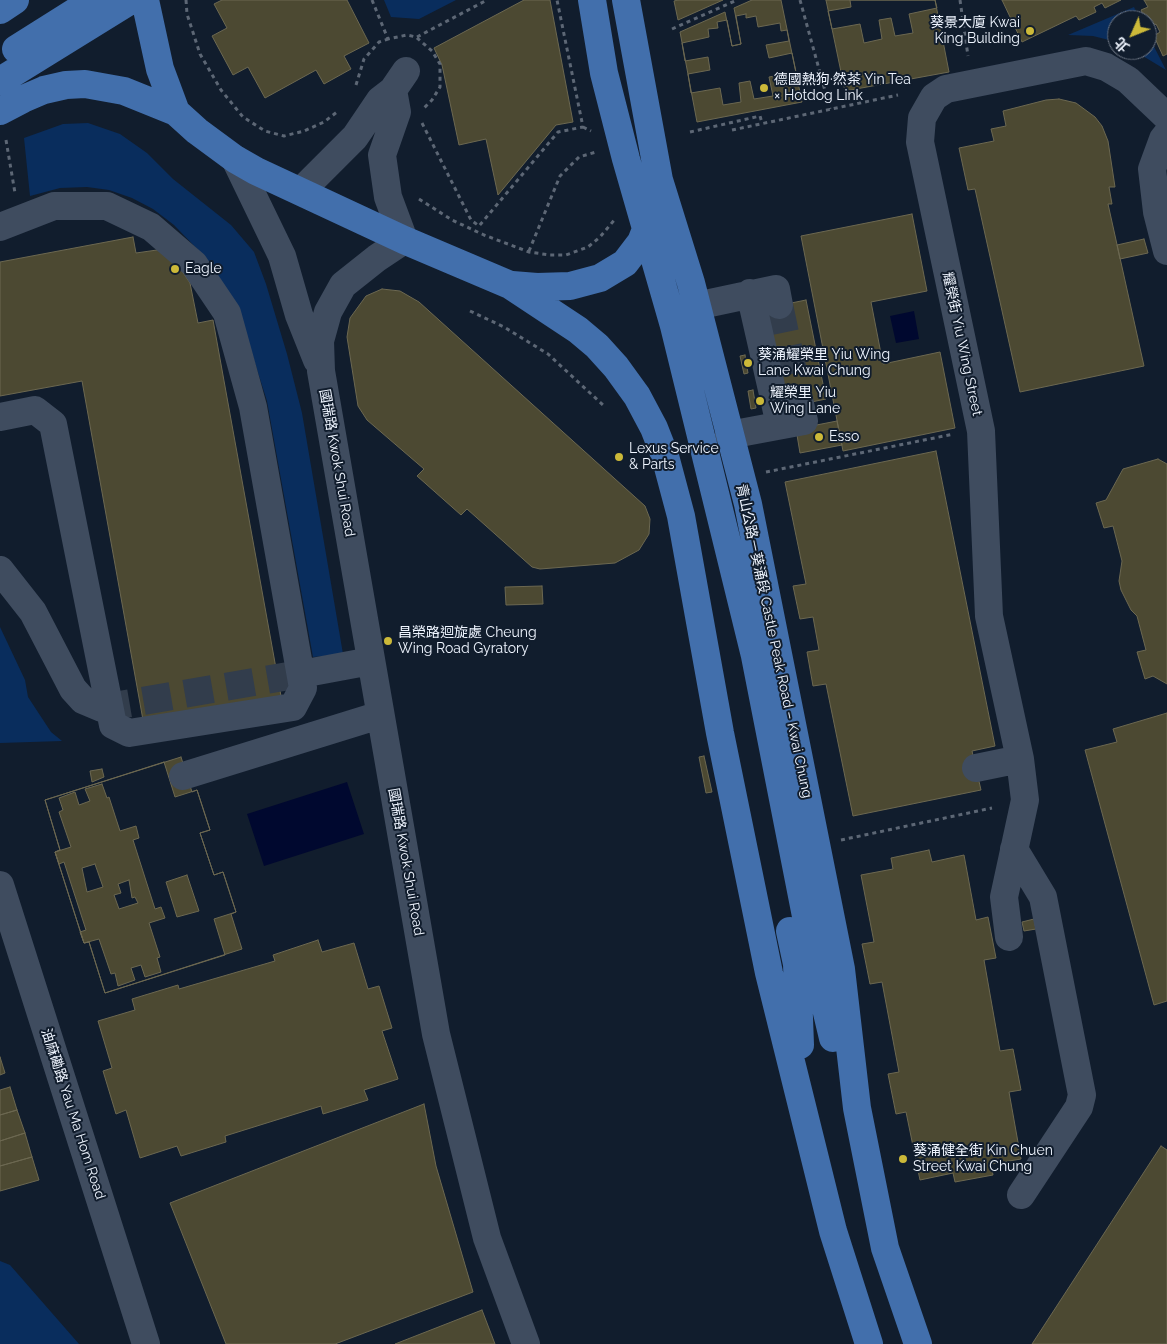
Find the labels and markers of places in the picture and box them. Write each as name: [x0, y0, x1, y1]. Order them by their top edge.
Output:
place label: 葵景大廈 Kwai King Building: [930, 15, 1020, 48]
marker: 葵景大廈 Kwai King Building: [1024, 25, 1036, 37]
place label: 德國熱狗·然茶 Yin Tea × Hotdog Link: [774, 72, 911, 104]
marker: 德國熱狗·然茶 Yin Tea × Hotdog Link: [758, 82, 770, 94]
place label: Eagle: [185, 261, 222, 277]
marker: Eagle: [169, 263, 181, 275]
place label: 葵涌耀榮里 Yiu Wing Lane Kwai Chung: [758, 347, 890, 380]
marker: 葵涌耀榮里 Yiu Wing Lane Kwai Chung: [742, 357, 754, 369]
place label: 耀榮里 Yiu Wing Lane: [770, 385, 840, 418]
marker: 耀榮里 Yiu Wing Lane: [754, 395, 766, 407]
place label: Esso: [829, 429, 859, 445]
marker: Esso: [813, 431, 825, 443]
place label: Lexus Service & Parts: [629, 441, 719, 474]
marker: Lexus Service & Parts: [613, 451, 625, 463]
place label: 昌榮路迴旋處 Cheung Wing Road Gyratory: [398, 625, 537, 658]
marker: 昌榮路迴旋處 Cheung Wing Road Gyratory: [382, 635, 394, 647]
place label: 葵涌健全街 Kin Chuen Street Kwai Chung: [913, 1143, 1053, 1176]
marker: 葵涌健全街 Kin Chuen Street Kwai Chung: [897, 1153, 909, 1165]

